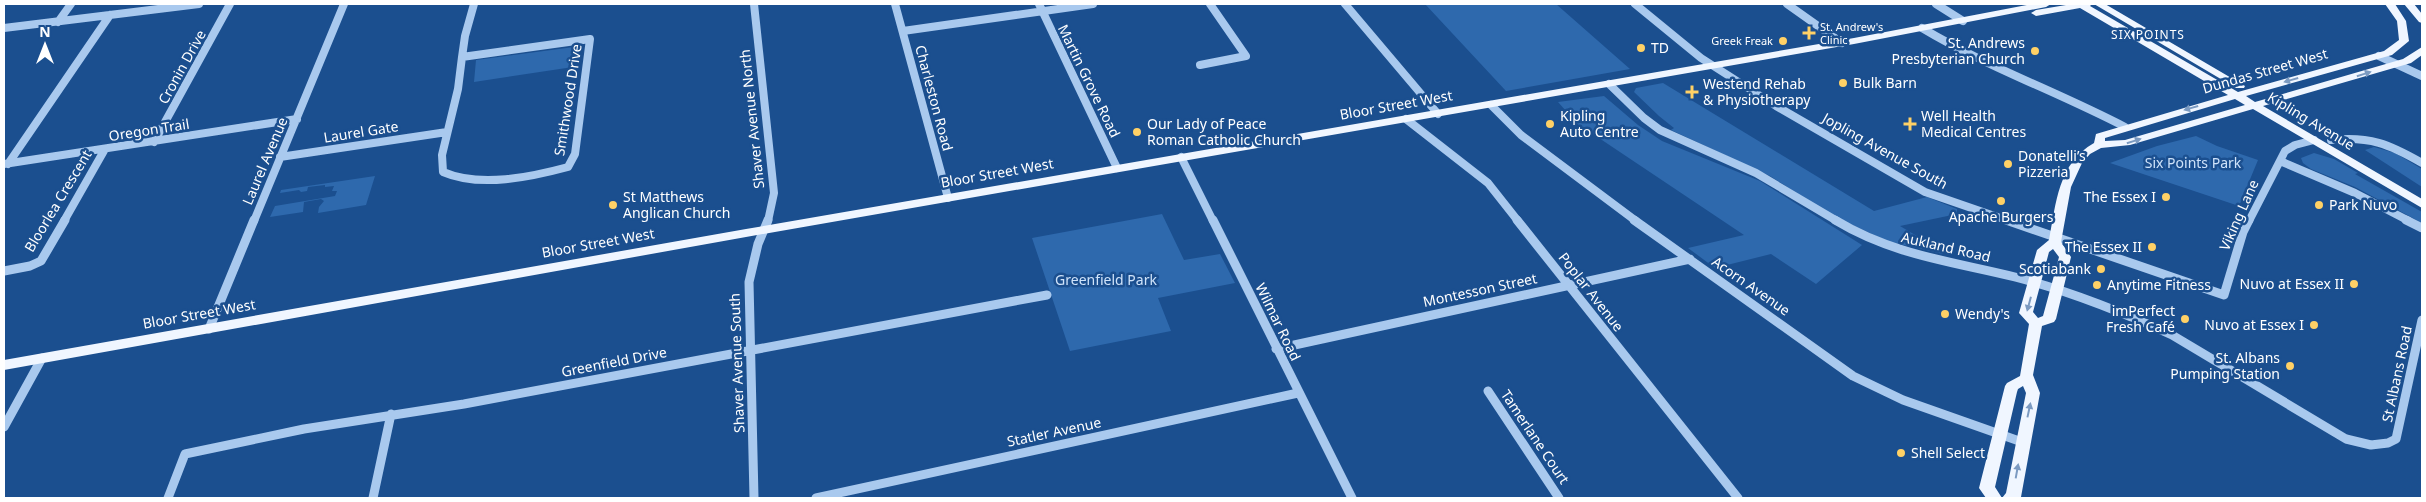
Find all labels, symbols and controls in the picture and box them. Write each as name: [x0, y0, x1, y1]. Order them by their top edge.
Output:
place label: St. Andrew's Clinic: [1820, 19, 1883, 47]
north arrow: [20, 20, 70, 70]
street label: Martin Grove Road: [1054, 21, 1125, 140]
text: N: [39, 22, 51, 41]
street label: Cronin Drive: [153, 26, 210, 107]
marker: St. Andrew's Clinic: [1802, 26, 1816, 40]
district label: SIX POINTS: [2111, 26, 2185, 43]
place label: Greek Freak: [1711, 33, 1773, 48]
place label: St. Andrews Presbyterian Church: [1891, 33, 2025, 68]
marker: Greek Freak: [1777, 35, 1789, 47]
place label: TD: [1651, 38, 1669, 57]
marker: TD: [1635, 42, 1647, 54]
street label: Smithwood Drive: [549, 43, 586, 157]
street label: Charleston Road: [911, 43, 958, 153]
street label: Dundas Street West: [2200, 44, 2330, 97]
marker: St. Andrews Presbyterian Church: [2029, 45, 2041, 57]
street label: Shaver Avenue North: [735, 48, 768, 190]
one-way arrow: [2356, 70, 2371, 78]
place label: Bulk Barn: [1853, 73, 1917, 92]
place label: Westend Rehab & Physiotherapy: [1703, 74, 1811, 109]
marker: Bulk Barn: [1837, 77, 1849, 89]
one-way arrow: [2283, 77, 2298, 85]
street label: Bloor Street West: [1338, 85, 1454, 124]
marker: Westend Rehab & Physiotherapy: [1685, 85, 1699, 99]
street label: Kipling Avenue: [2264, 87, 2358, 154]
one-way arrow: [2184, 105, 2199, 113]
place label: Kipling Auto Centre: [1560, 106, 1639, 141]
place label: Well Health Medical Centres: [1921, 106, 2026, 141]
street label: Jopling Avenue South: [1818, 107, 1951, 193]
street label: Oregon Trail: [107, 114, 191, 145]
street label: Laurel Avenue: [237, 114, 292, 208]
place label: Our Lady of Peace Roman Catholic Church: [1147, 114, 1301, 149]
street label: Laurel Gate: [322, 116, 400, 147]
marker: Well Health Medical Centres: [1903, 117, 1917, 131]
marker: Kipling Auto Centre: [1544, 118, 1556, 130]
marker: Our Lady of Peace Roman Catholic Church: [1131, 126, 1143, 138]
one-way arrow: [2127, 136, 2142, 144]
street label: Bloorlea Crescent: [20, 146, 96, 255]
place label: Donatelli’s Pizzeria: [2018, 146, 2086, 181]
street label: Bloor Street West: [939, 153, 1055, 192]
park label: Six Points Park: [2145, 153, 2242, 172]
marker: Donatelli’s Pizzeria: [2002, 158, 2014, 170]
street label: Viking Lane: [2214, 176, 2263, 253]
place label: St Matthews Anglican Church: [623, 187, 730, 222]
place label: The Essex I: [2083, 187, 2156, 206]
marker: The Essex I: [2160, 191, 2172, 203]
marker: Apache Burgers: [1995, 195, 2007, 207]
place label: Park Nuvo: [2329, 195, 2397, 214]
marker: St Matthews Anglican Church: [607, 199, 619, 211]
marker: Park Nuvo: [2313, 199, 2325, 211]
place label: Apache Burgers: [1949, 207, 2054, 226]
street label: Bloor Street West: [540, 223, 656, 262]
street label: Aukland Road: [1900, 227, 1993, 266]
place label: The Essex II: [2065, 237, 2142, 256]
marker: The Essex II: [2146, 241, 2158, 253]
street label: Poplar Avenue: [1554, 248, 1628, 335]
street label: Acorn Avenue: [1708, 252, 1794, 320]
place label: Scotiabank: [2019, 259, 2092, 278]
marker: Scotiabank: [2095, 263, 2107, 275]
street label: Montesson Street: [1421, 268, 1539, 311]
park label: Greenfield Park: [1055, 270, 1157, 289]
place label: Nuvo at Essex II: [2240, 274, 2344, 293]
place label: Anytime Fitness: [2107, 275, 2211, 294]
marker: Nuvo at Essex II: [2348, 278, 2360, 290]
marker: Anytime Fitness: [2091, 279, 2103, 291]
street label: Wilmar Road: [1251, 280, 1305, 364]
street label: Shaver Avenue South: [725, 293, 748, 433]
street label: Bloor Street West: [141, 294, 257, 333]
one-way arrow: [2024, 297, 2032, 312]
place label: imPerfect Fresh Café: [2106, 301, 2175, 336]
place label: Wendy's: [1955, 304, 2010, 323]
marker: Wendy's: [1939, 308, 1951, 320]
marker: imPerfect Fresh Café: [2179, 313, 2191, 325]
place label: Nuvo at Essex I: [2204, 315, 2304, 334]
marker: Nuvo at Essex I: [2308, 319, 2320, 331]
street label: St Albans Road: [2377, 324, 2416, 424]
street label: Greenfield Drive: [560, 342, 668, 381]
place label: St. Albans Pumping Station: [2170, 348, 2280, 383]
marker: St. Albans Pumping Station: [2284, 360, 2296, 372]
street label: Tamerlane Court: [1497, 386, 1574, 488]
one-way arrow: [2025, 402, 2033, 417]
street label: Statler Avenue: [1005, 412, 1103, 451]
place label: Shell Select: [1911, 443, 1985, 462]
marker: Shell Select: [1895, 447, 1907, 459]
one-way arrow: [2014, 463, 2022, 479]

